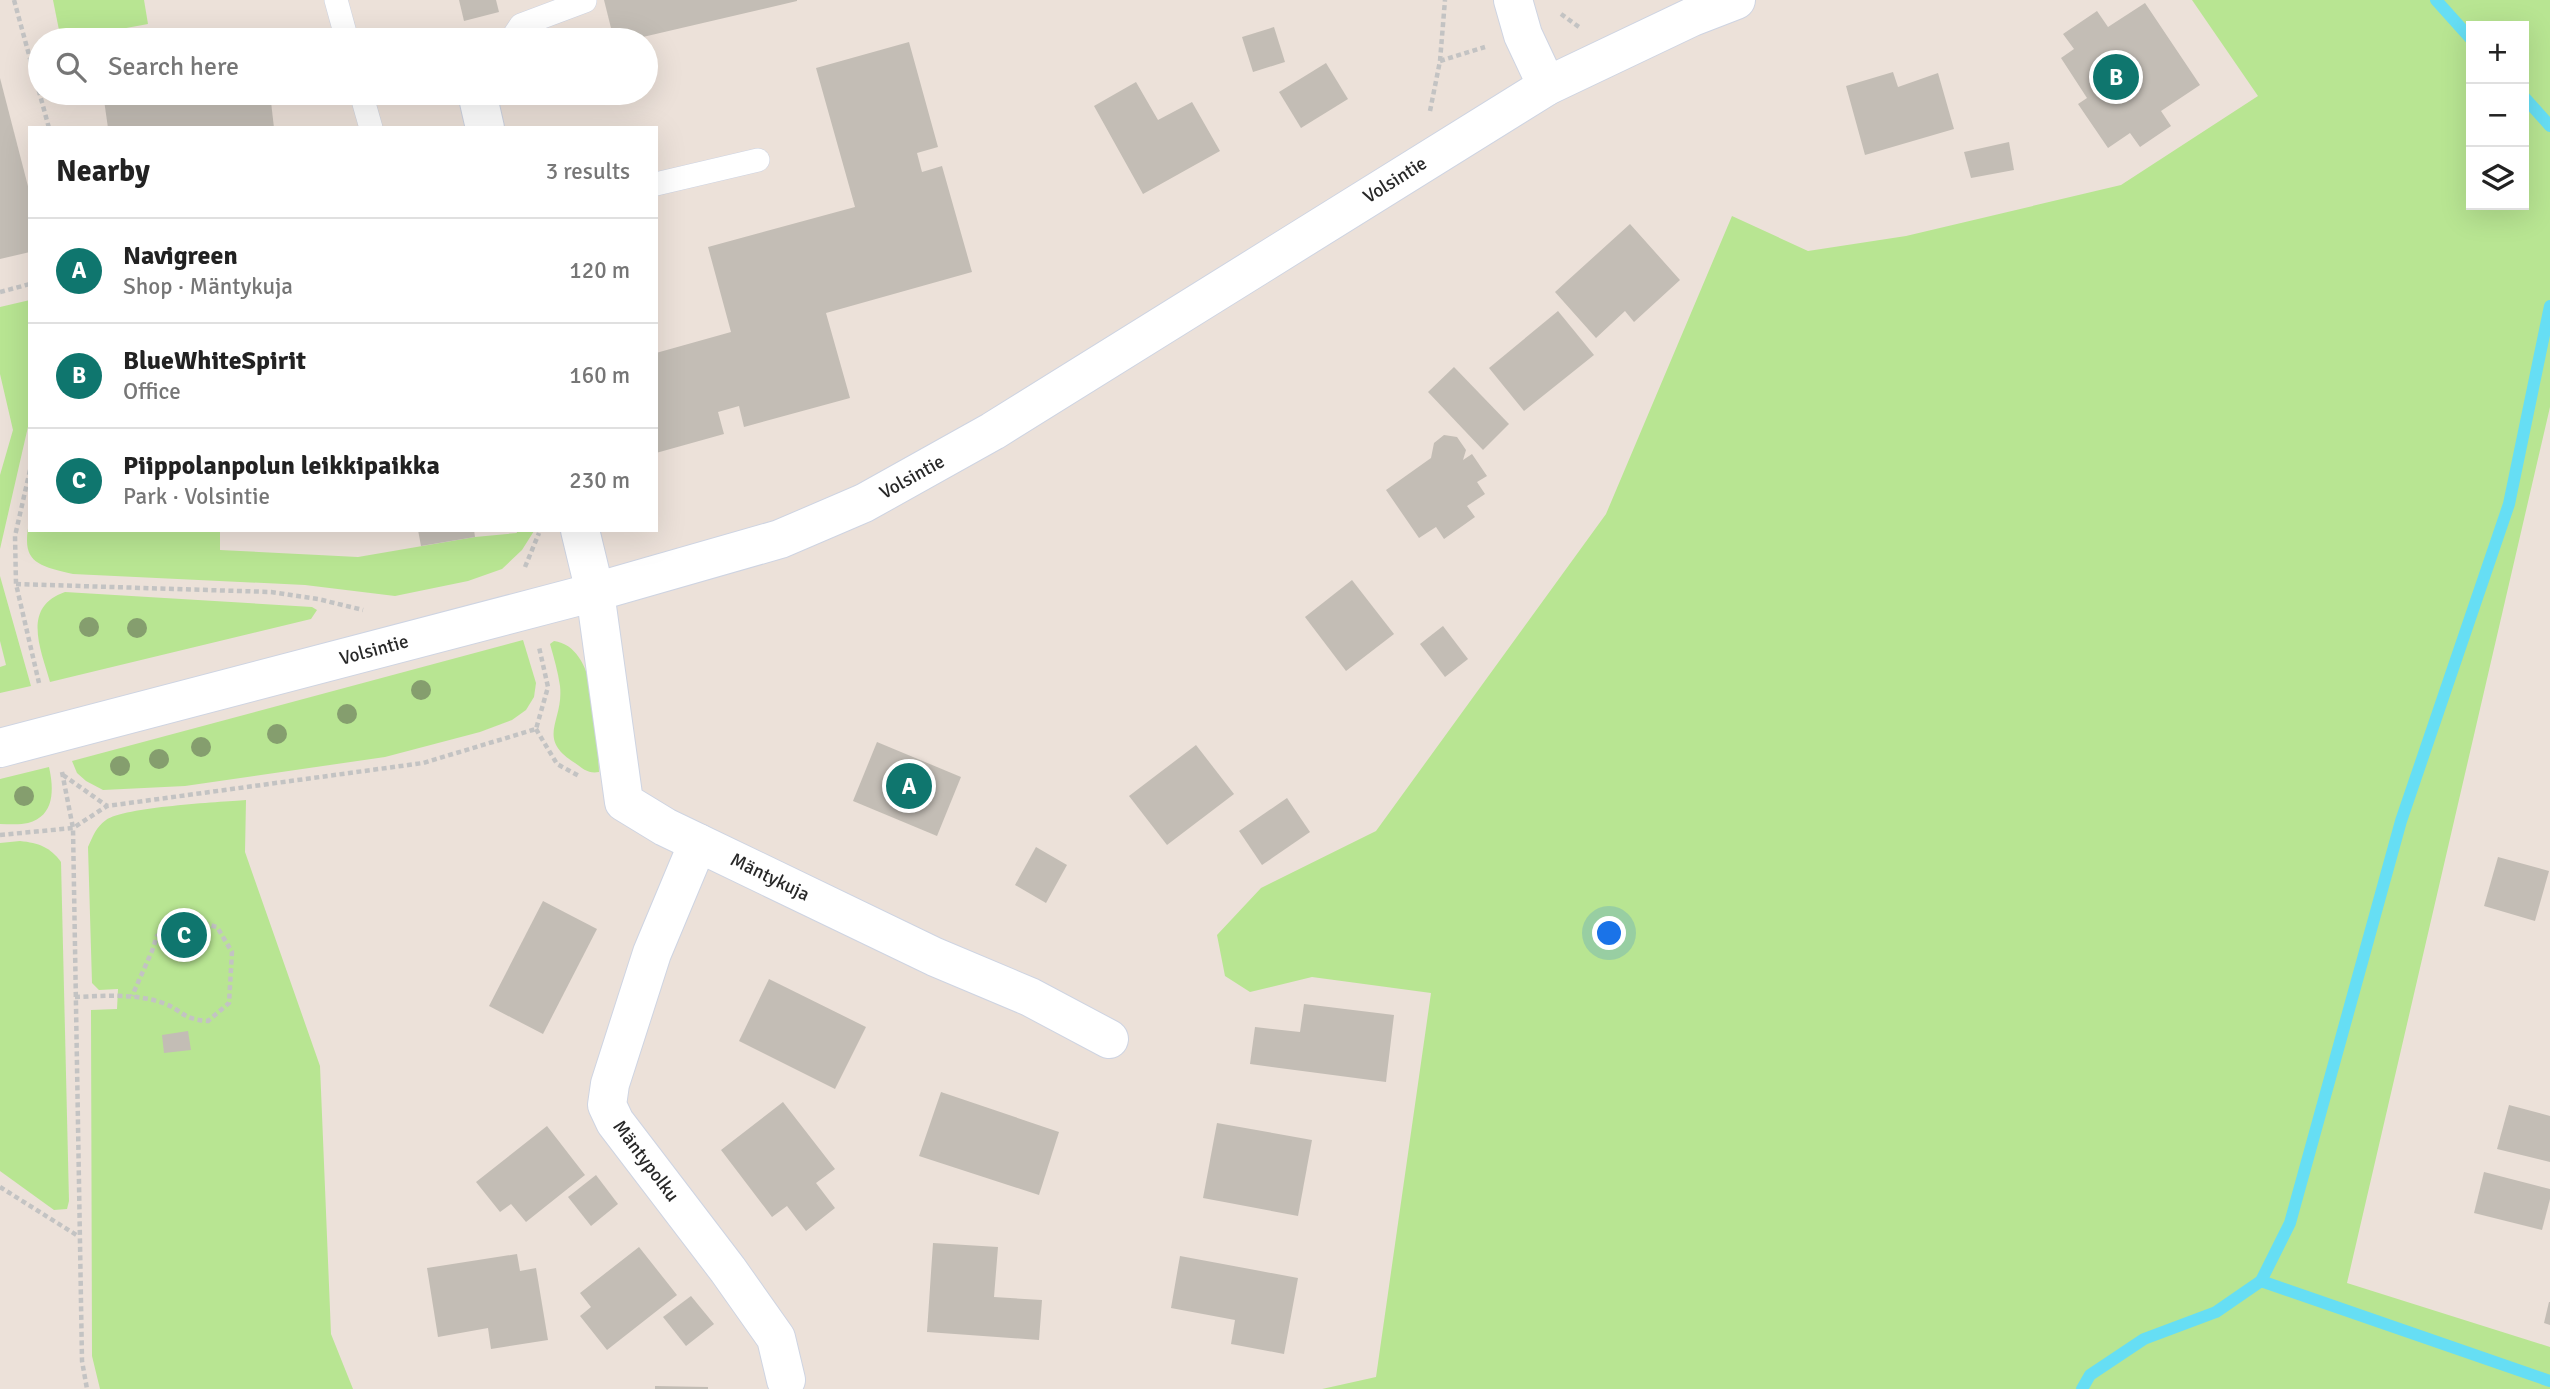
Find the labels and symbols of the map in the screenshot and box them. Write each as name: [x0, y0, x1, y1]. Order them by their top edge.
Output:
pin: B: [2093, 51, 2139, 103]
street label: Volsintie: [1359, 151, 1431, 209]
street label: Volsintie: [875, 449, 949, 505]
street label: Volsintie: [337, 629, 411, 671]
pin: A: [886, 760, 932, 812]
street label: Mäntykuja: [726, 847, 814, 907]
pin: C: [161, 909, 207, 961]
your location: [1592, 916, 1626, 950]
street label: Mäntypolku: [608, 1115, 684, 1207]

